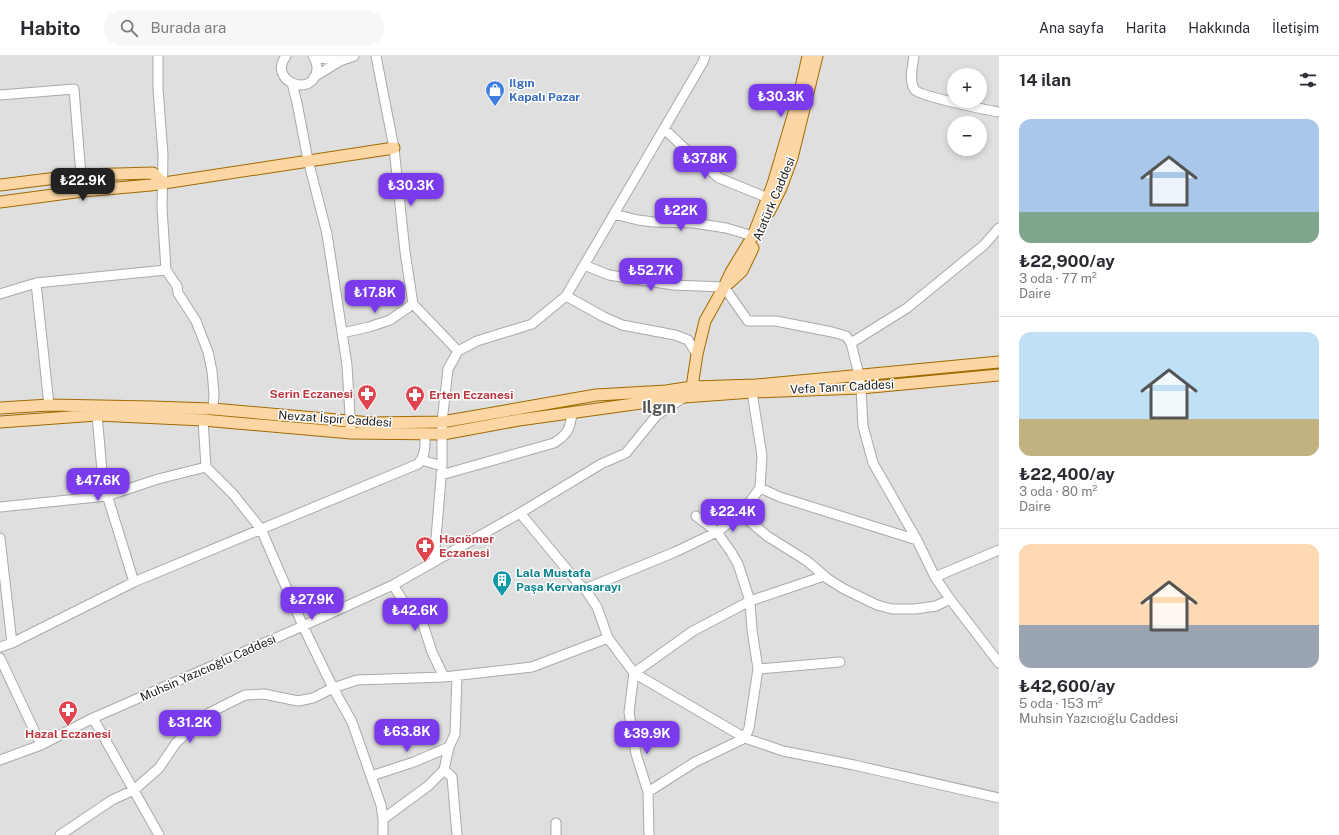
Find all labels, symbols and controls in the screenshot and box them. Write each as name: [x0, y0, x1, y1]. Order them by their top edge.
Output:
search box: [104, 10, 384, 46]
text: Habito: [20, 17, 80, 39]
icon: search: [118, 17, 140, 39]
text: Burada ara: [150, 19, 226, 36]
text: Ana sayfa: [1039, 20, 1104, 36]
text: Harita: [1126, 20, 1166, 36]
text: Hakkında: [1188, 20, 1250, 36]
text: İletişim: [1272, 20, 1319, 36]
map controls: [947, 68, 987, 156]
button: +: [947, 68, 987, 108]
icon: filters: [1297, 69, 1319, 91]
text: 14 ilan: [1019, 70, 1071, 90]
place label: Ilgın Kapalı Pazar: [509, 76, 580, 104]
shop icon: Ilgın Kapalı Pazar: [484, 79, 506, 107]
pin: ₺30.3K: [748, 84, 814, 118]
text: ₺30.3K: [758, 89, 804, 104]
button: −: [947, 116, 987, 156]
icon: home: [1133, 145, 1205, 217]
pin: ₺37.8K: [672, 146, 738, 180]
text: ₺37.8K: [682, 151, 728, 166]
street label: Atatürk Caddesi: [750, 155, 798, 243]
pin: ₺22.9K: [50, 168, 116, 202]
text: ₺22.9K: [60, 173, 106, 188]
pin: ₺30.3K: [378, 173, 444, 207]
text: ₺30.3K: [388, 178, 434, 193]
pin: ₺22K: [657, 198, 705, 232]
text: ₺22K: [664, 203, 698, 218]
text: ₺22,900/ay: [1019, 251, 1115, 271]
pin: ₺52.7K: [618, 258, 684, 292]
text: ₺52.7K: [628, 263, 674, 278]
text: 3 oda · 77 m²: [1019, 271, 1097, 286]
pin: ₺17.8K: [342, 280, 408, 314]
text: ₺17.8K: [354, 285, 396, 300]
text: Daire: [1019, 286, 1051, 301]
icon: home: [1133, 358, 1205, 430]
street label: Vefa Tanır Caddesi: [790, 377, 894, 397]
pharmacy icon: Serin Eczanesi: [356, 383, 378, 411]
pharmacy icon: Erten Eczanesi: [404, 384, 426, 412]
place label: Serin Eczanesi: [269, 387, 353, 401]
place label: Erten Eczanesi: [429, 388, 513, 402]
district label: Ilgın: [642, 398, 676, 417]
street label: Nevzat İspir Caddesi: [278, 408, 392, 430]
text: ₺22,400/ay: [1019, 464, 1115, 484]
pin: ₺47.6K: [65, 468, 131, 502]
text: ₺47.6K: [75, 473, 121, 488]
text: 3 oda · 80 m²: [1019, 484, 1097, 499]
pin: ₺22.4K: [700, 499, 766, 533]
text: Daire: [1019, 499, 1051, 514]
text: ₺22.4K: [710, 504, 756, 519]
place label: Hacıömer Eczanesi: [439, 532, 494, 560]
pharmacy icon: Hacıömer Eczanesi: [414, 535, 436, 563]
place label: Lala Mustafa Paşa Kervansarayı: [516, 566, 621, 594]
building icon: Lala Mustafa Paşa Kervansarayı: [491, 569, 513, 597]
icon: home: [1133, 570, 1205, 642]
pin: ₺27.9K: [279, 587, 345, 621]
text: ₺27.9K: [290, 592, 334, 607]
pin: ₺42.6K: [382, 598, 448, 632]
text: ₺42.6K: [392, 603, 438, 618]
street label: Muhsin Yazıcıoğlu Caddesi: [138, 632, 278, 704]
text: ₺42,600/ay: [1019, 676, 1115, 696]
text: 5 oda · 153 m²: [1019, 696, 1103, 711]
pharmacy icon: Hazal Eczanesi: [57, 699, 79, 727]
pin: ₺31.2K: [157, 710, 223, 744]
text: Muhsin Yazıcıoğlu Caddesi: [1019, 711, 1178, 726]
text: ₺31.2K: [168, 715, 212, 730]
pin: ₺63.8K: [374, 719, 440, 753]
pin: ₺39.9K: [614, 721, 680, 755]
text: ₺63.8K: [383, 724, 431, 739]
text: ₺39.9K: [623, 726, 671, 741]
place label: Hazal Eczanesi: [25, 727, 111, 741]

